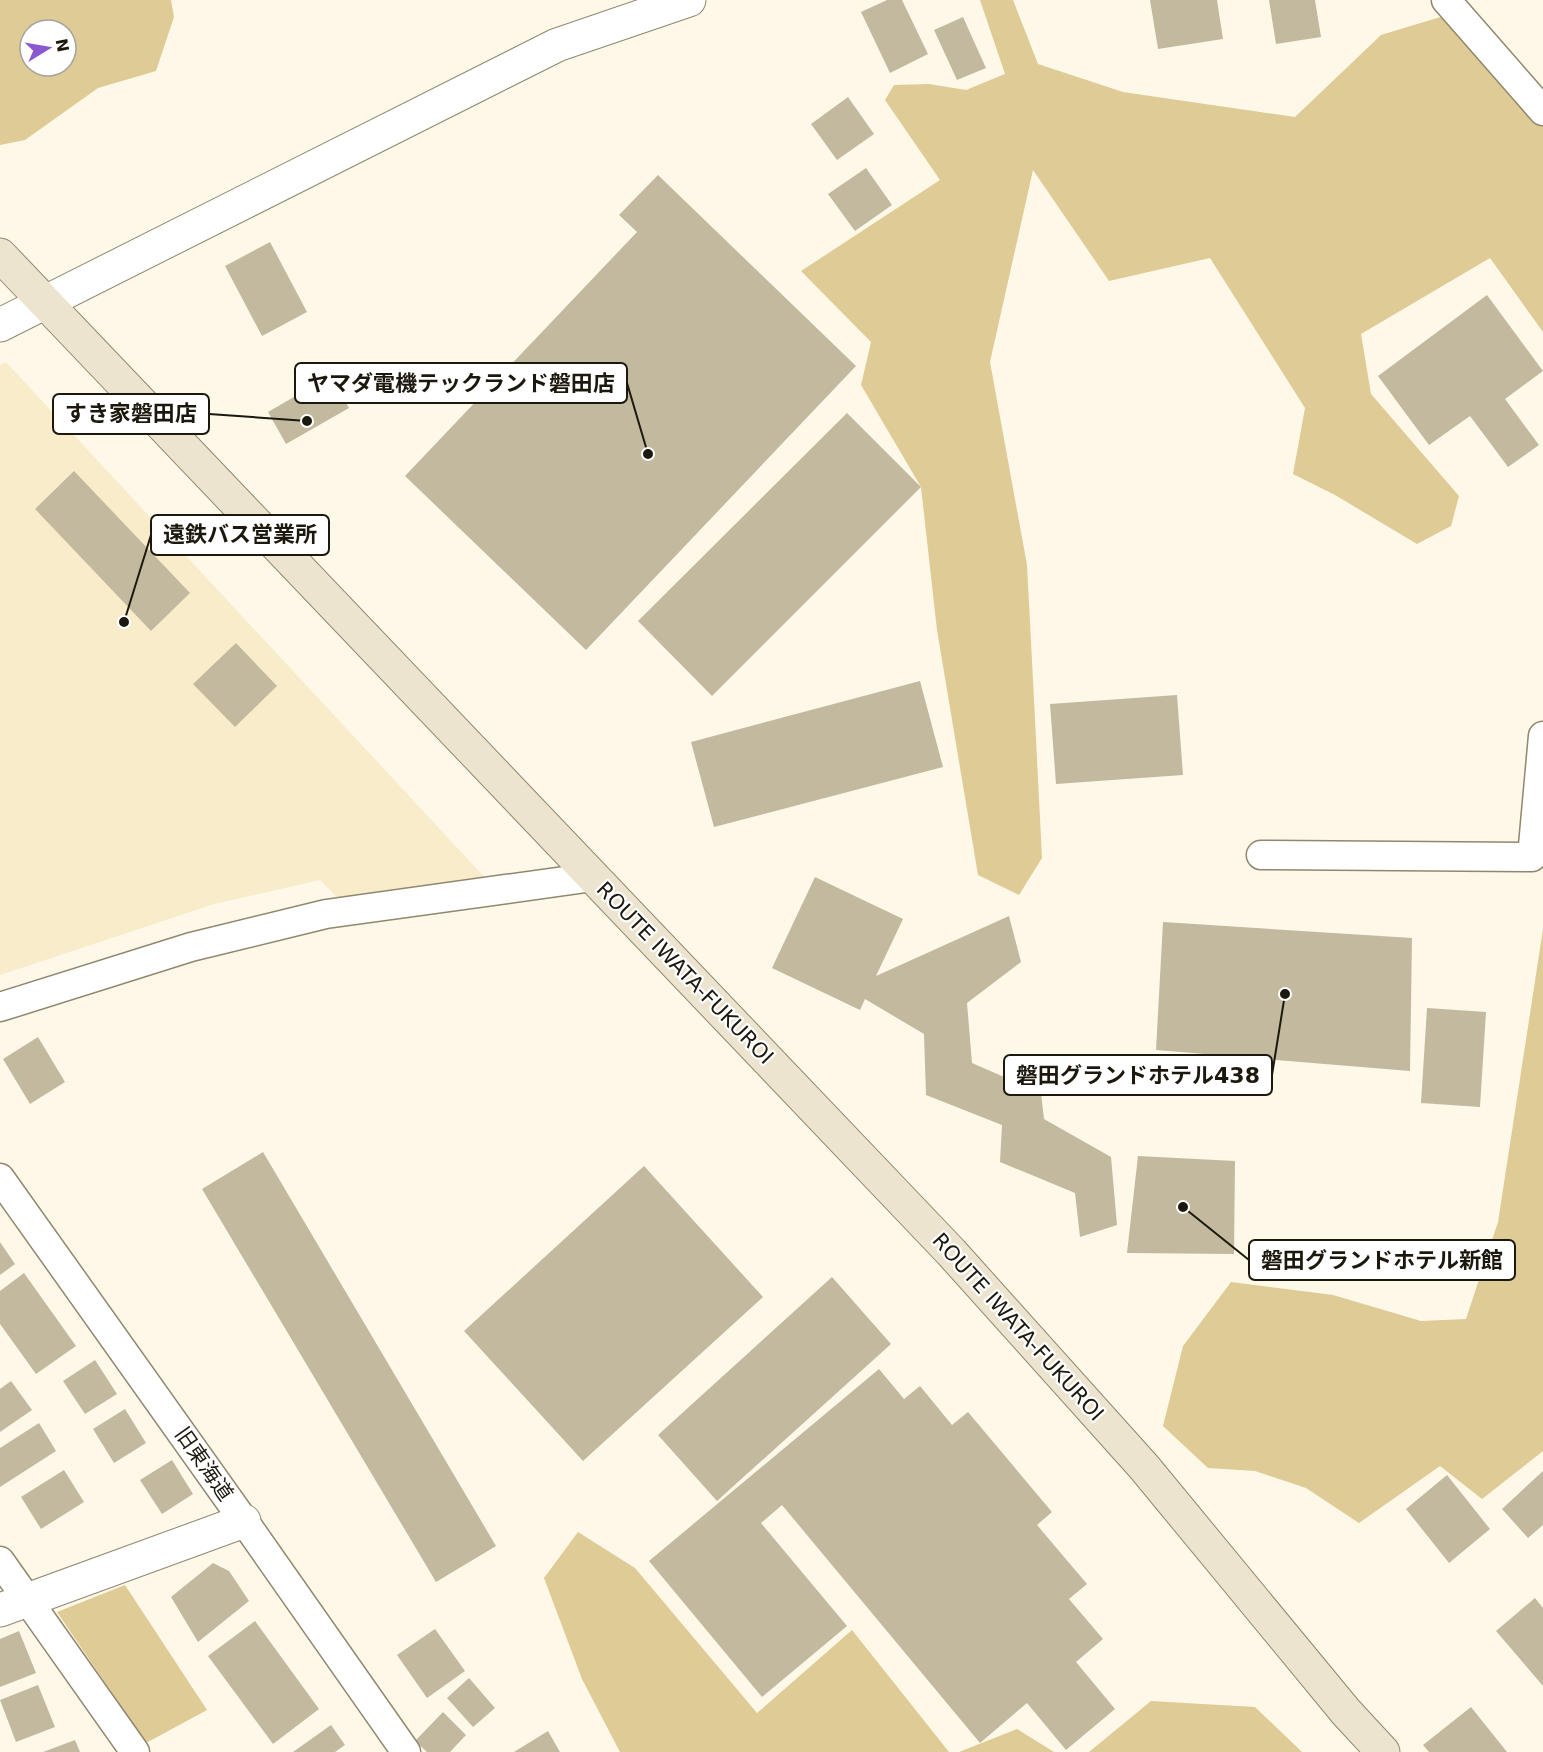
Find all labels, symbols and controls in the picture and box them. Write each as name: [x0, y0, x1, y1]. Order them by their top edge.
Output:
north arrow: [18, 18, 78, 78]
text: N: [52, 37, 73, 54]
callout: ヤマダ電機テックランド磐田店: [295, 363, 627, 403]
text: ヤマダ電機テックランド磐田店: [307, 371, 615, 396]
callout: すき家磐田店: [53, 394, 209, 434]
text: すき家磐田店: [65, 401, 197, 426]
callout: 遠鉄バス営業所: [151, 515, 329, 555]
text: 遠鉄バス営業所: [163, 522, 317, 547]
street label: ROUTE IWATA-FUKUROI: [592, 877, 778, 1069]
callout: 磐田グランドホテル438: [1004, 1055, 1272, 1095]
text: 磐田グランドホテル438: [1016, 1063, 1260, 1088]
street label: ROUTE IWATA-FUKUROI: [928, 1228, 1108, 1426]
callout: 磐田グランドホテル新館: [1249, 1240, 1515, 1280]
text: 磐田グランドホテル新館: [1261, 1248, 1503, 1273]
street label: 旧東海道: [170, 1423, 238, 1505]

